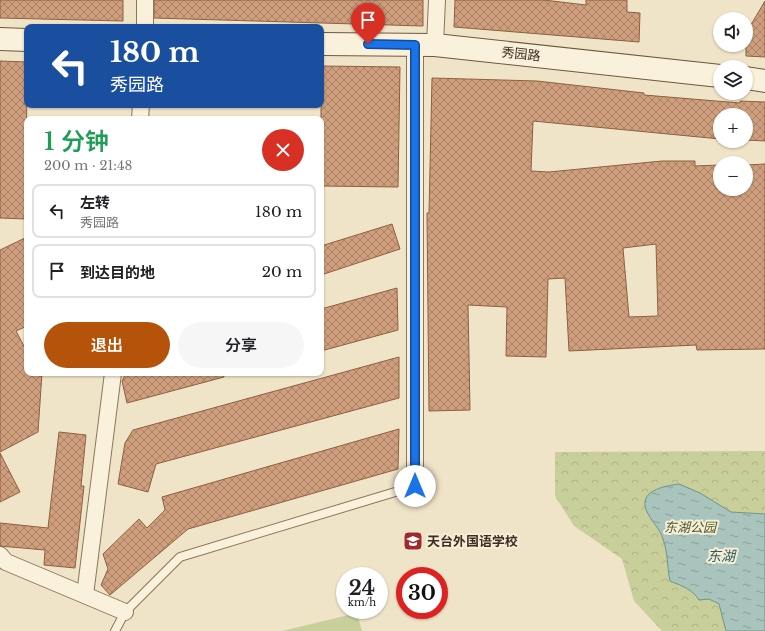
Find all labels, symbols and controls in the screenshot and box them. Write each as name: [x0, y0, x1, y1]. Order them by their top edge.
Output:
pin: [351, 3, 385, 44]
icon: arrive: [357, 9, 379, 31]
map controls: [713, 12, 753, 196]
button: sound: [713, 12, 753, 52]
text: 180 m: [110, 35, 200, 70]
icon: left: [44, 40, 96, 92]
street label: 秀园路: [501, 44, 541, 64]
button: layers: [713, 60, 753, 100]
text: 秀园路: [110, 74, 164, 96]
button: +: [713, 108, 753, 148]
text: 1 分钟: [44, 127, 109, 156]
button: close: [262, 129, 304, 171]
button: −: [713, 156, 753, 196]
text: 200 m · 21:48: [44, 157, 132, 174]
text: 左转: [80, 193, 110, 212]
icon: left: [46, 200, 68, 222]
text: 180 m: [255, 202, 302, 221]
text: 秀园路: [80, 214, 119, 231]
icon: arrive: [46, 260, 68, 282]
text: 20 m: [262, 262, 302, 281]
text: 到达目的地: [80, 263, 155, 282]
button: 退出: [44, 322, 170, 368]
button: 分享: [178, 322, 304, 368]
position arrow: [394, 465, 436, 507]
park label: 东湖公园: [664, 519, 718, 536]
school or university icon: 天台外国语学校: [402, 530, 424, 552]
place label: 天台外国语学校: [427, 533, 518, 550]
water label: 东湖: [707, 547, 737, 565]
speed limit sign: 30: [396, 567, 448, 619]
text: 24: [349, 576, 375, 600]
text: km/h: [348, 596, 376, 609]

